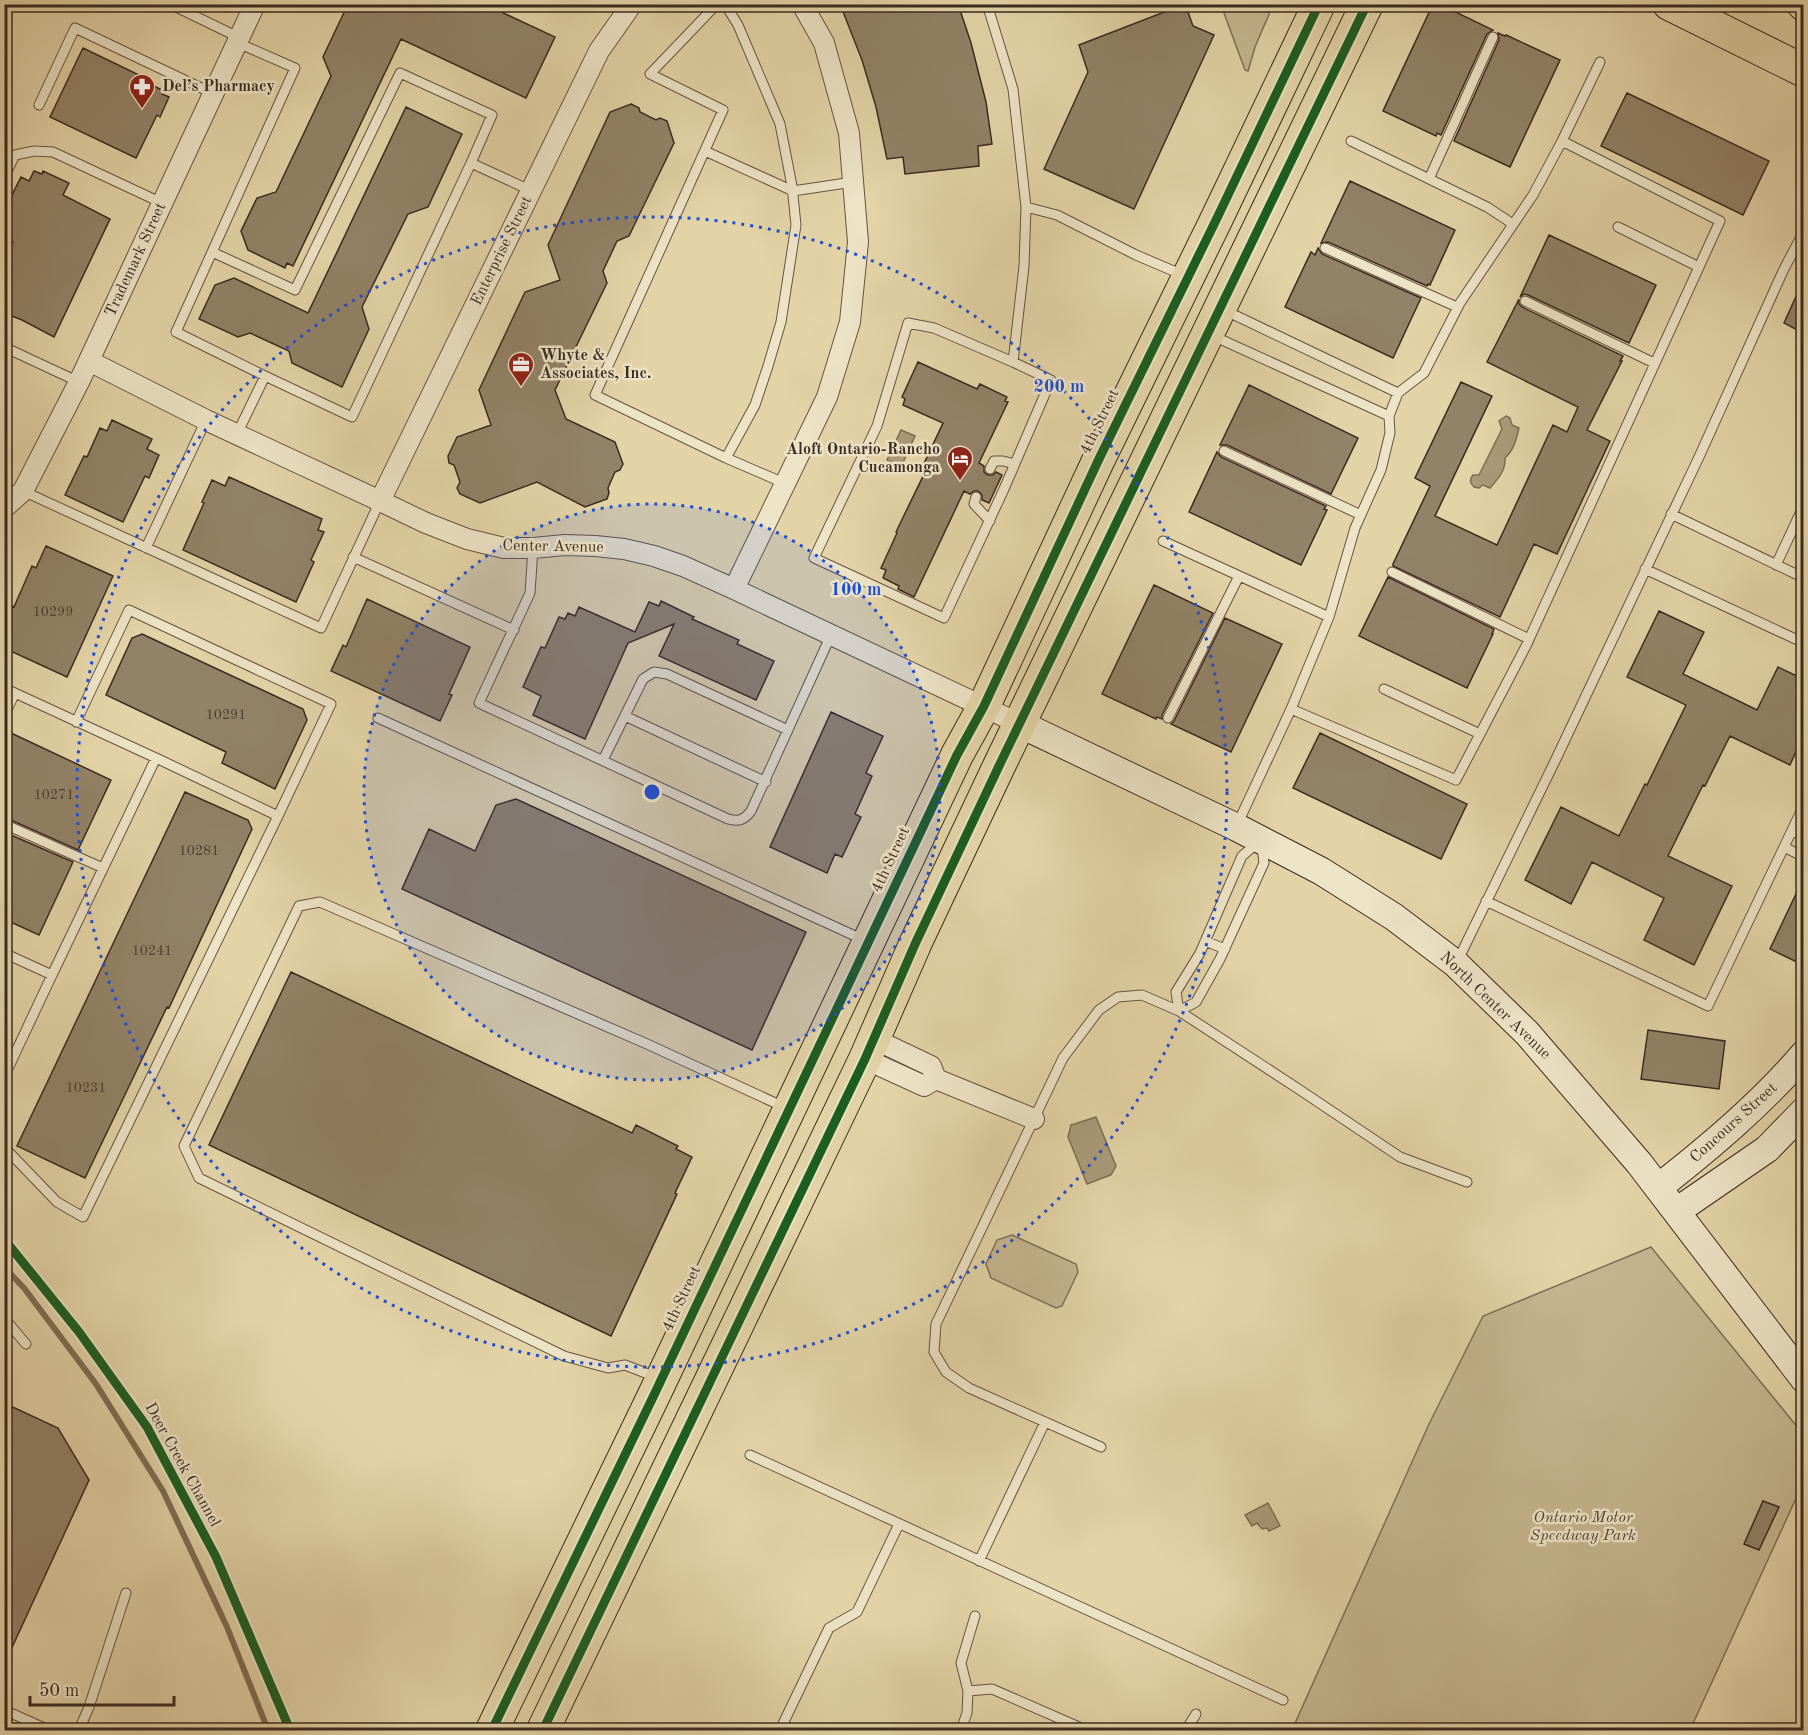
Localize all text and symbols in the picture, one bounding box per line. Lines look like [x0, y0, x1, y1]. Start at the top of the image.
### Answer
pharmacy icon: Del’s Pharmacy [127, 72, 157, 110]
place label: Del’s Pharmacy [162, 79, 275, 95]
street label: Enterprise Street [469, 193, 536, 308]
street label: Trademark Street [103, 200, 170, 320]
place label: Whyte & Associates, Inc. [540, 348, 651, 382]
office icon: Whyte & Associates, Inc. [506, 350, 536, 388]
text: 200 m [1034, 378, 1084, 396]
street label: 4th Street [1077, 386, 1123, 457]
place label: Aloft Ontario-Rancho Cucamonga [786, 442, 940, 476]
hotel icon: Aloft Ontario-Rancho Cucamonga [945, 444, 975, 482]
street label: Center Avenue [502, 538, 604, 556]
text: 100 m [831, 581, 881, 599]
house number: 10299 [33, 605, 73, 619]
house number: 10291 [206, 708, 246, 722]
centre of rings [642, 782, 662, 802]
house number: 10271 [34, 788, 74, 802]
street label: 4th Street [869, 824, 913, 895]
house number: 10281 [179, 844, 219, 858]
house number: 10241 [132, 944, 172, 958]
street label: North Center Avenue [1437, 949, 1553, 1063]
street label: Concours Street [1687, 1080, 1781, 1166]
house number: 10231 [66, 1081, 106, 1095]
street label: 4th Street [660, 1263, 704, 1334]
street label: Deer Creek Channel [141, 1400, 223, 1530]
park label: Ontario Motor Speedway Park [1530, 1510, 1636, 1544]
scale bar [30, 1669, 174, 1707]
text: 50 m [39, 1682, 79, 1700]

